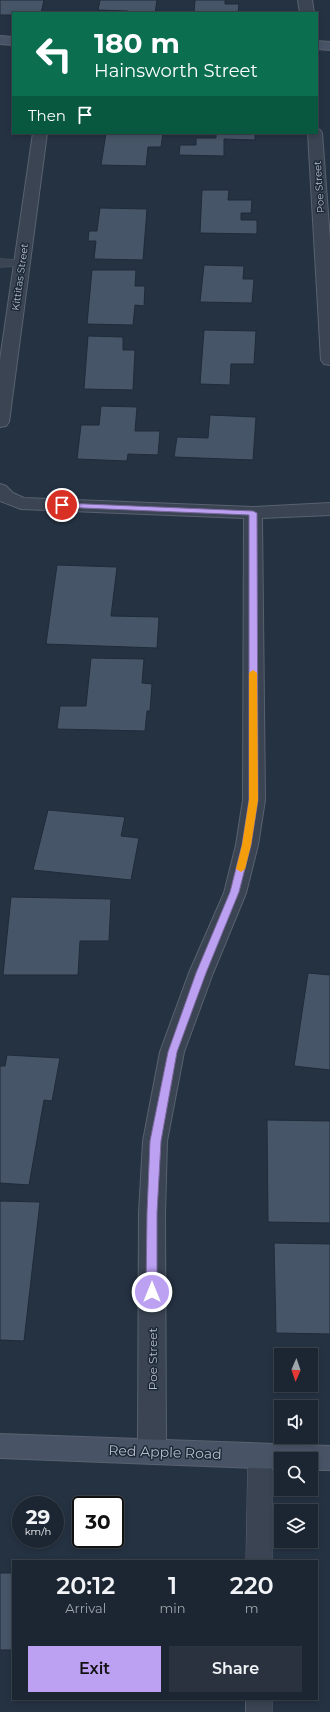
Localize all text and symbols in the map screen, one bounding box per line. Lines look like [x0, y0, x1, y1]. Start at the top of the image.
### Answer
text: 180 m [94, 26, 180, 60]
icon: left [28, 28, 80, 80]
text: Hainsworth Street [94, 60, 258, 82]
icon: arrive [74, 104, 96, 126]
text: Then [28, 106, 66, 125]
street label: Poe Street [311, 161, 327, 213]
street label: Kittitas Street [9, 243, 31, 311]
pin [45, 488, 79, 522]
icon: arrive [51, 494, 73, 516]
position arrow [131, 1271, 173, 1313]
street label: Poe Street [145, 1328, 160, 1390]
north arrow [274, 1348, 318, 1392]
map controls [274, 1348, 318, 1548]
button: sound [274, 1400, 318, 1444]
street label: Red Apple Road [108, 1441, 222, 1463]
button: search [274, 1452, 318, 1496]
speed limit sign: 30 [72, 1496, 124, 1548]
button: layers [274, 1504, 318, 1548]
text: 29 [26, 1505, 50, 1529]
text: km/h [25, 1525, 51, 1538]
text: 20:12 [56, 1571, 115, 1600]
text: 1 [168, 1571, 177, 1600]
text: 220 [230, 1571, 274, 1600]
text: Arrival [65, 1600, 106, 1616]
text: min [159, 1600, 186, 1616]
text: m [245, 1600, 259, 1616]
button: Exit [28, 1646, 161, 1692]
button: Share [169, 1646, 302, 1692]

